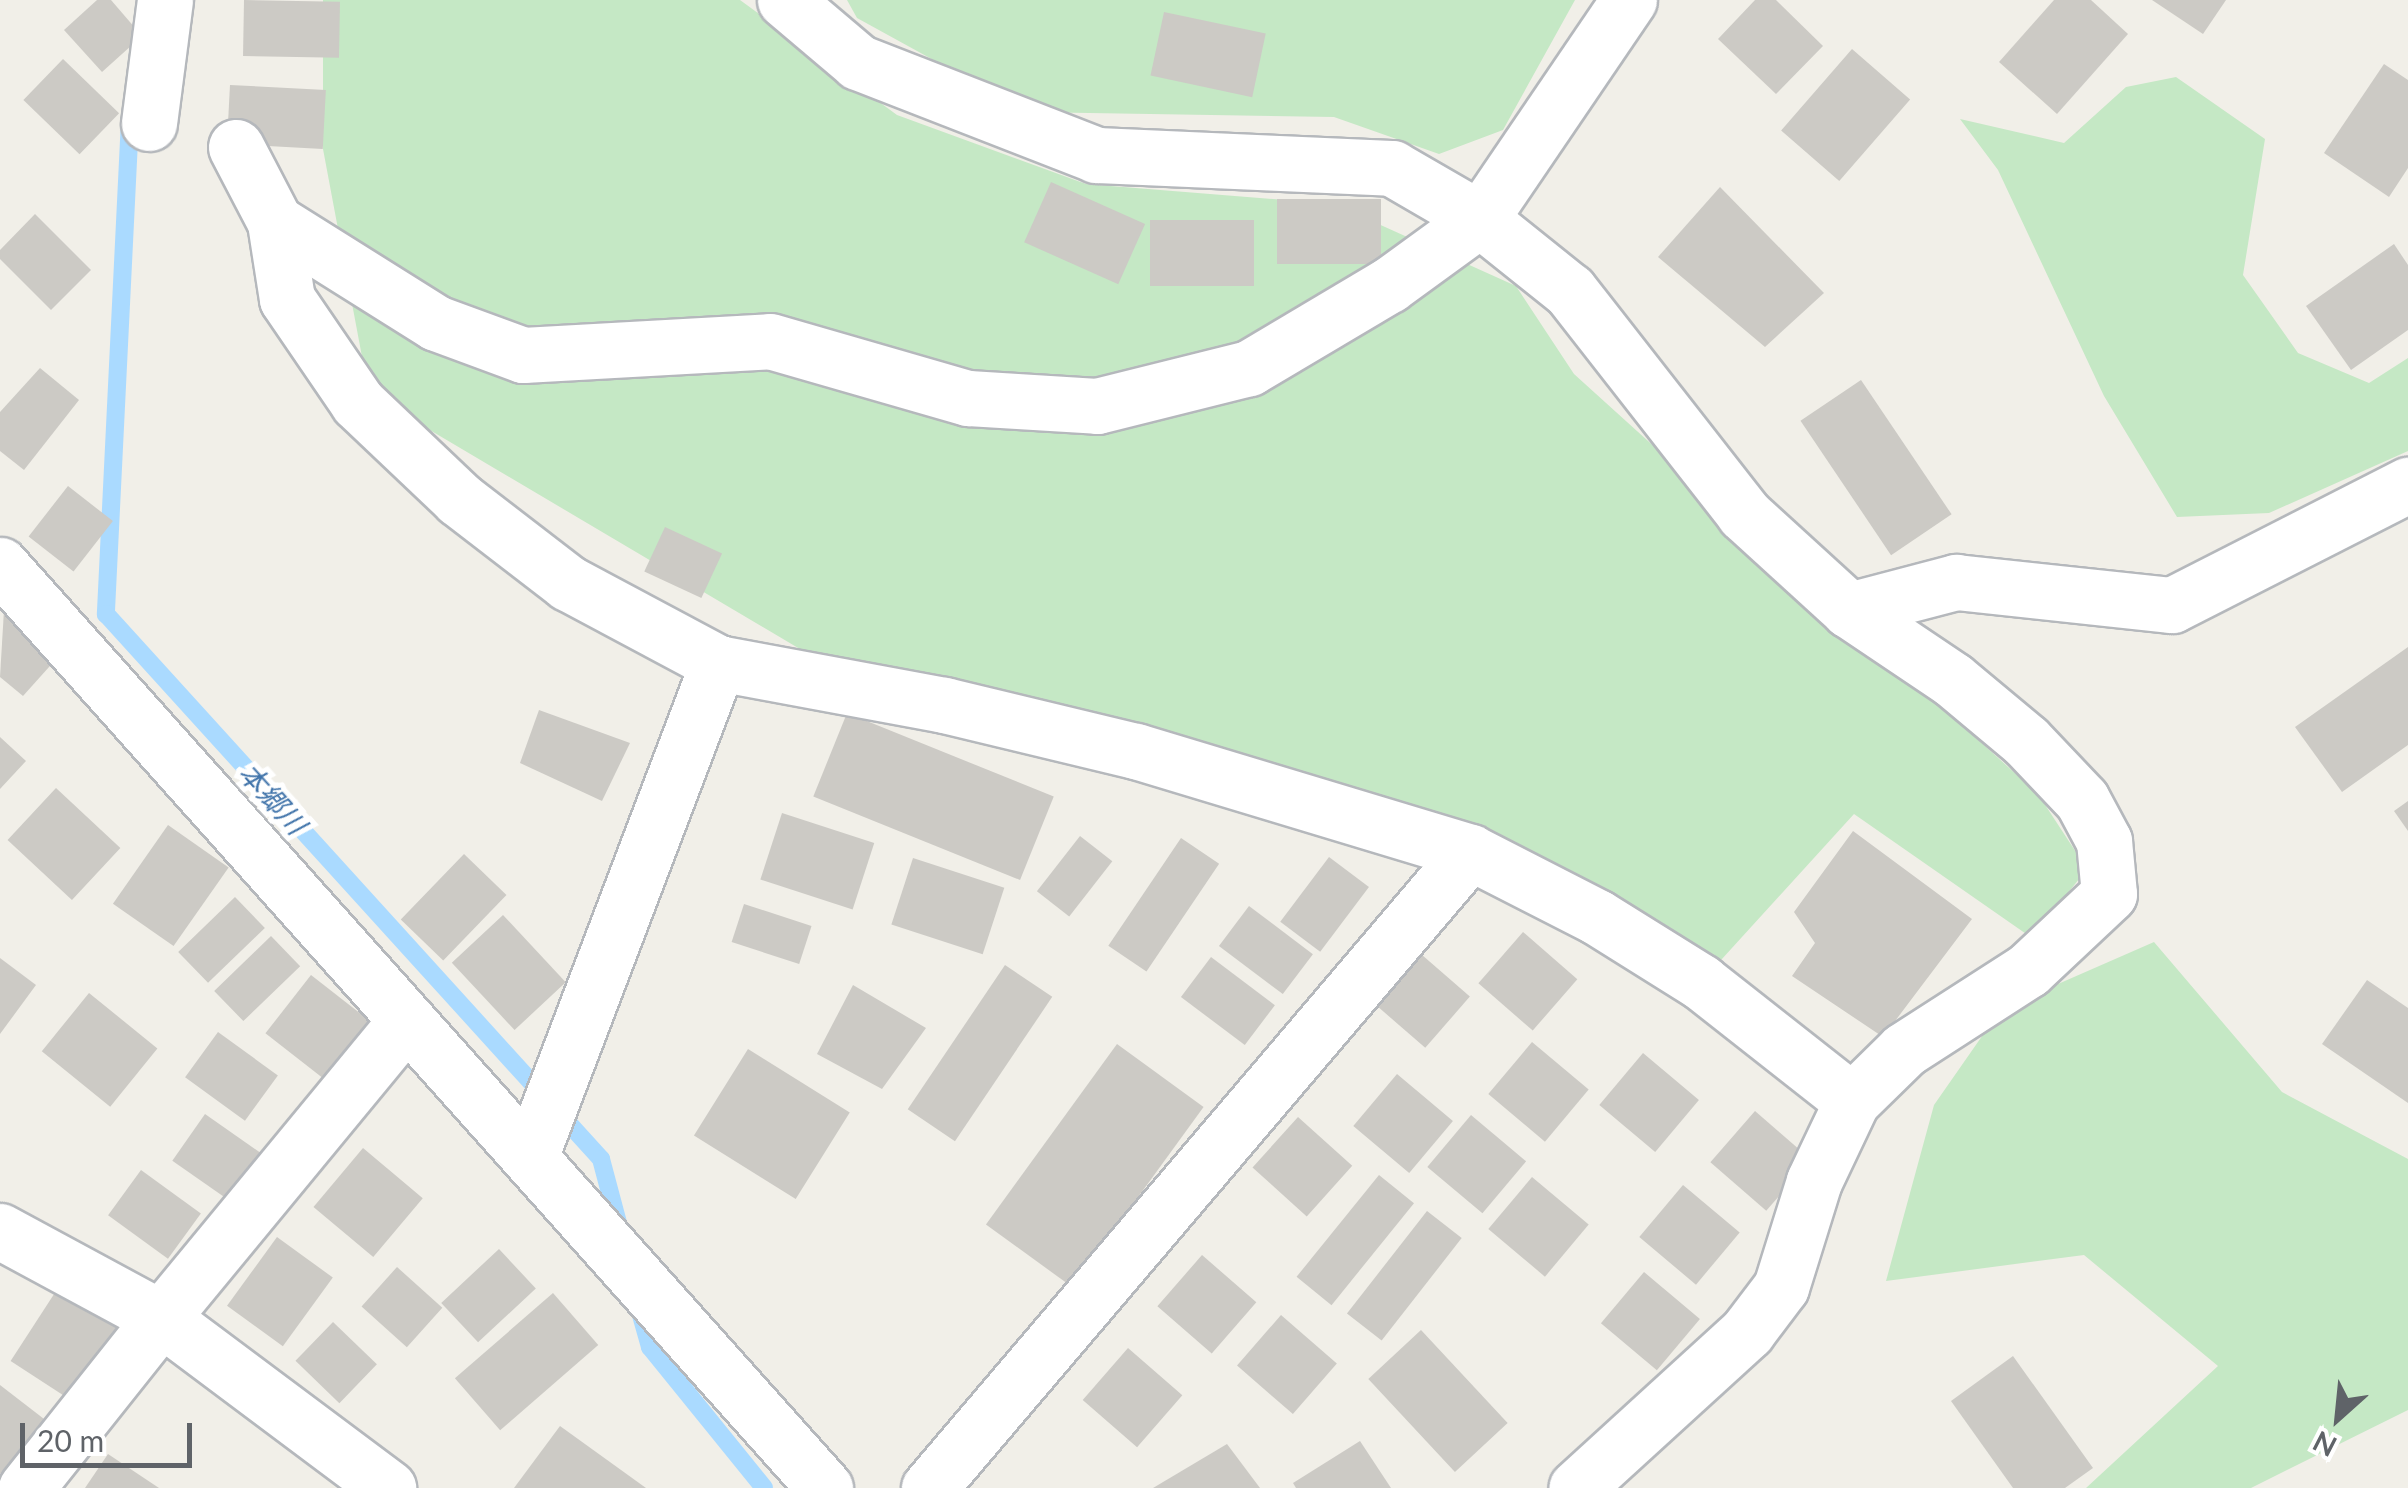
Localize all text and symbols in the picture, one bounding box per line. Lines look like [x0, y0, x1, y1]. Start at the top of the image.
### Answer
water label: 本郷川 [232, 756, 314, 840]
north arrow [2288, 1368, 2388, 1468]
scale bar [25, 1403, 198, 1465]
text: 20 m [37, 1422, 104, 1458]
text: N [2307, 1425, 2342, 1465]

